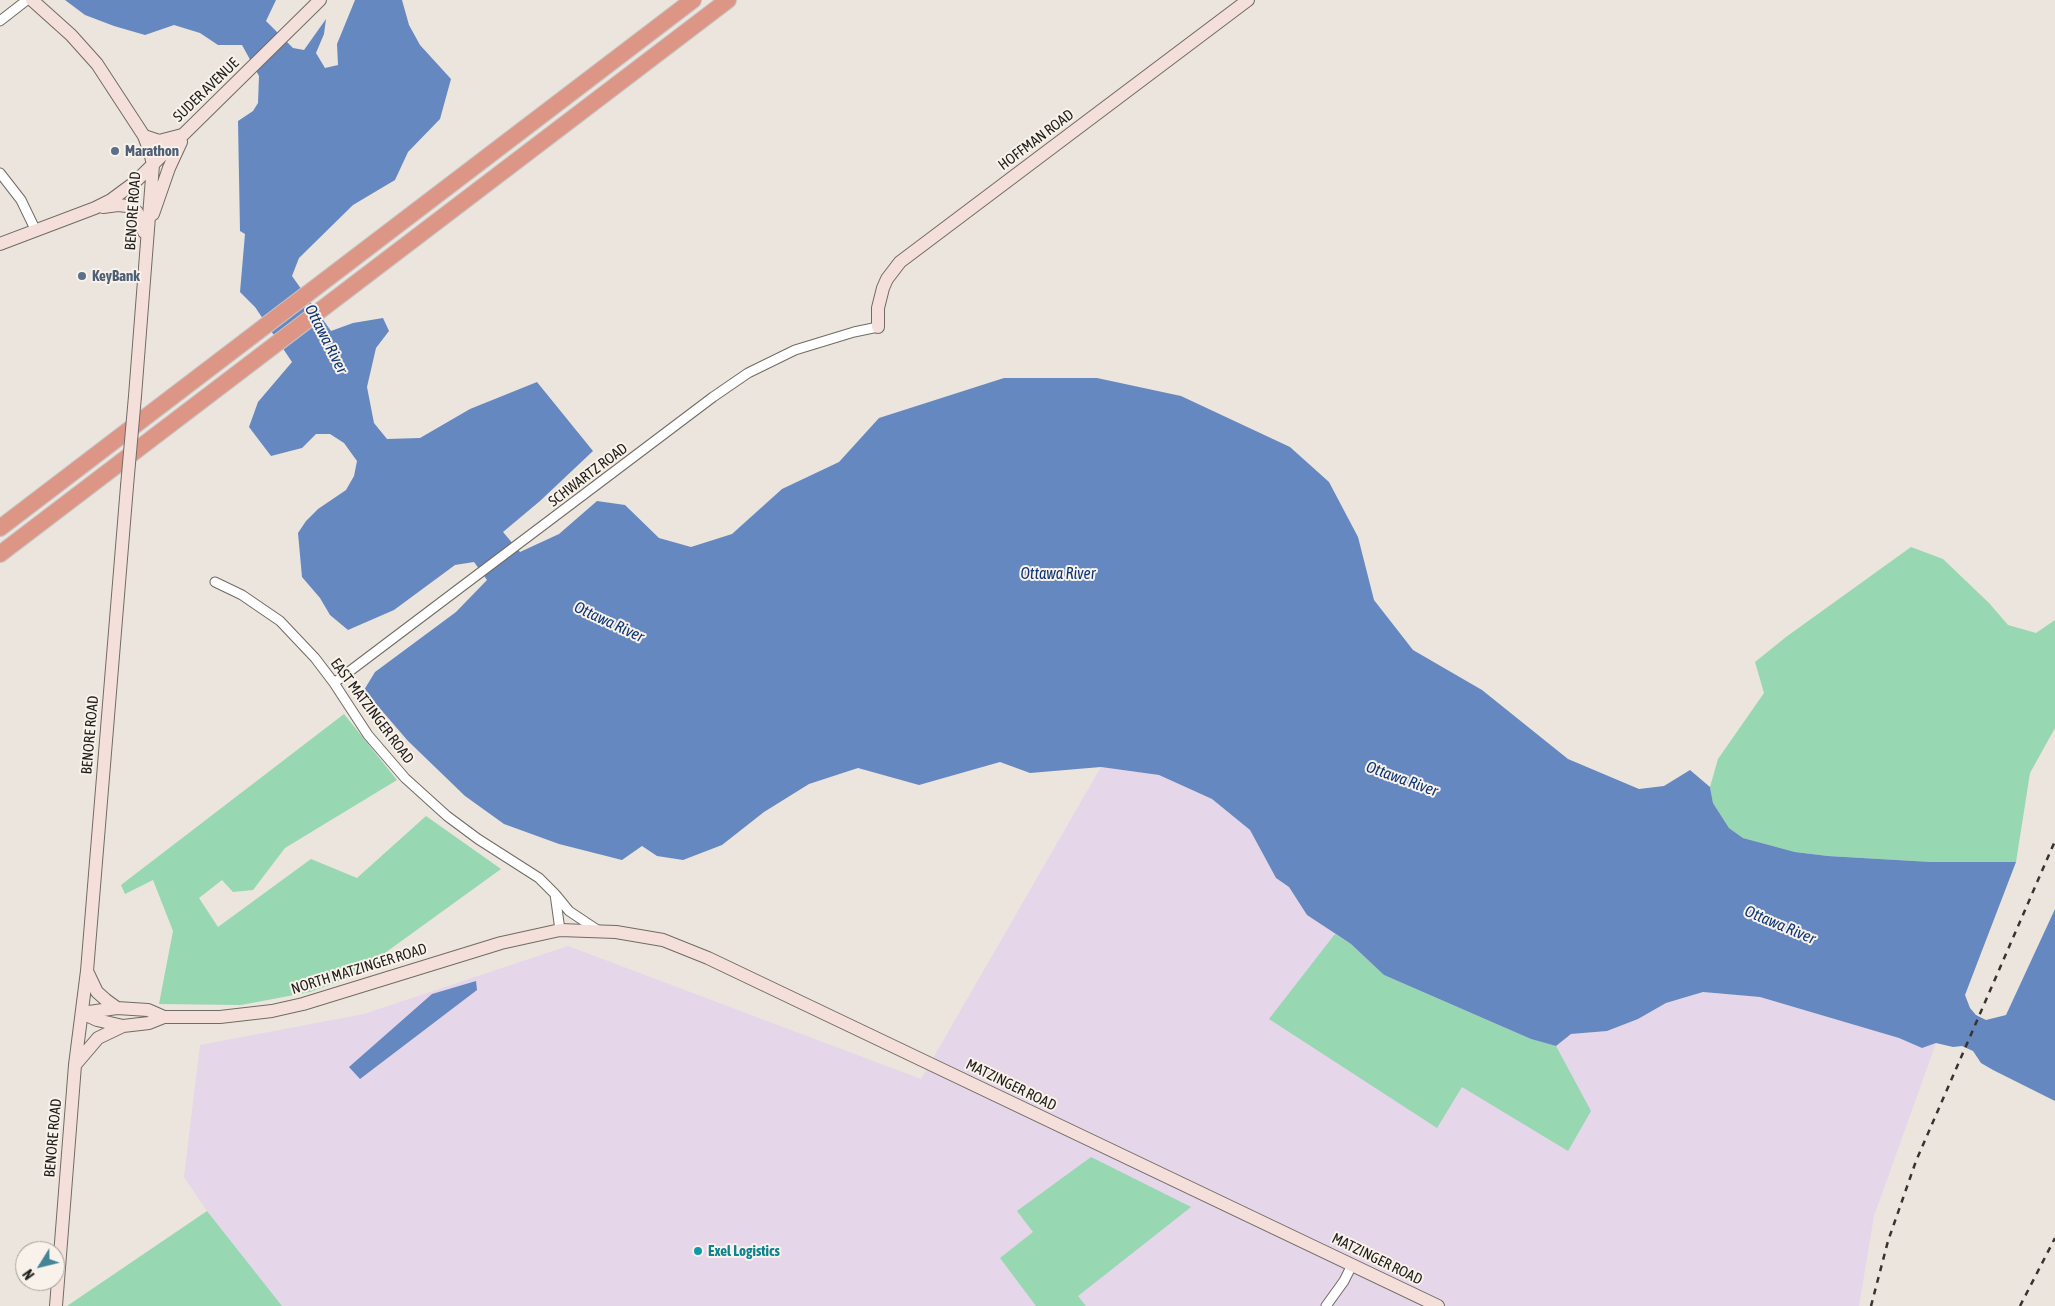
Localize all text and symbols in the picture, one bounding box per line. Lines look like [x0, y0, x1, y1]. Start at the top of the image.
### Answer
street label: SUDER AVENUE [169, 54, 243, 126]
street label: HOFFMAN ROAD [995, 106, 1077, 174]
place label: Marathon [125, 142, 179, 160]
marker: Marathon [109, 145, 121, 157]
street label: BENORE ROAD [121, 171, 145, 251]
place label: KeyBank [92, 267, 140, 285]
marker: KeyBank [76, 270, 88, 282]
water label: Ottawa River [300, 301, 352, 377]
street label: SCHWARTZ ROAD [545, 439, 631, 511]
water label: Ottawa River [1021, 564, 1095, 584]
water label: Ottawa River [571, 597, 647, 647]
street label: EAST MATZINGER ROAD [327, 655, 417, 767]
street label: BENORE ROAD [78, 695, 102, 775]
water label: Ottawa River [1363, 757, 1441, 801]
water label: Ottawa River [1742, 902, 1818, 948]
street label: NORTH MATZINGER ROAD [289, 940, 429, 998]
street label: MATZINGER ROAD [963, 1055, 1059, 1115]
street label: BENORE ROAD [41, 1098, 65, 1178]
street label: MATZINGER ROAD [1329, 1229, 1425, 1289]
north arrow [15, 1241, 65, 1291]
place label: Exel Logistics [708, 1242, 780, 1260]
marker: Exel Logistics [692, 1245, 704, 1257]
text: N [20, 1266, 38, 1282]

